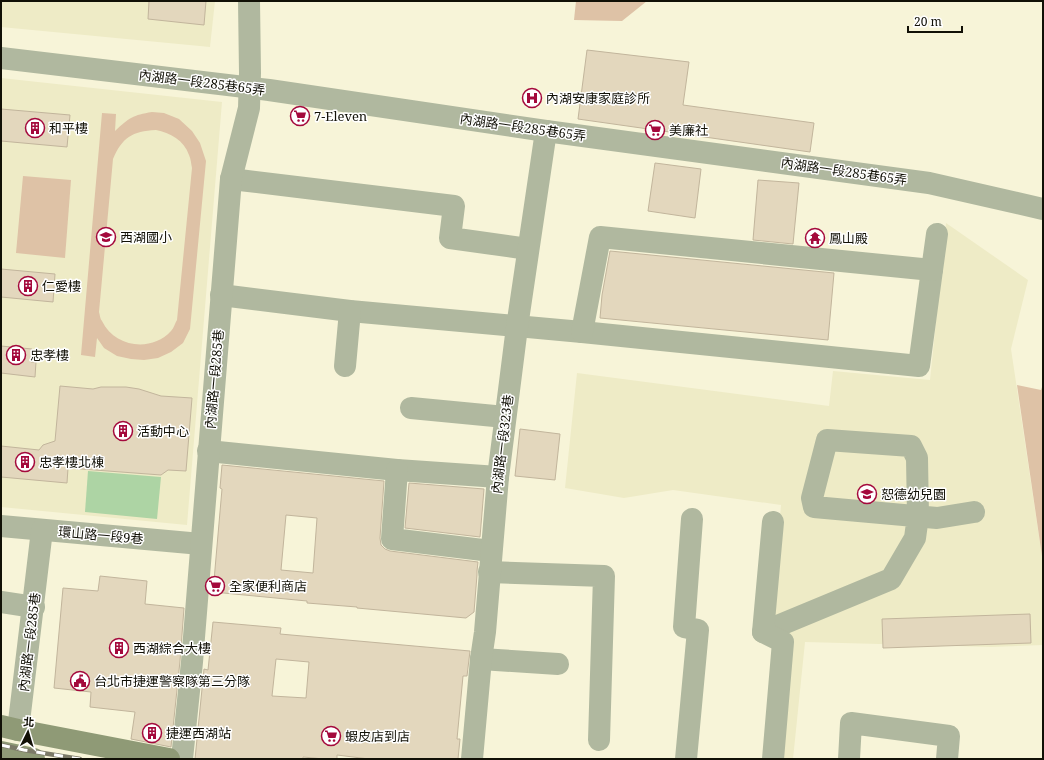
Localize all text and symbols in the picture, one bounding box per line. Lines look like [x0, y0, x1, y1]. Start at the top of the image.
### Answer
scale bar [908, 8, 962, 34]
text: 20 m [914, 13, 942, 30]
street label: 內湖路一段285巷65弄 [138, 65, 266, 99]
hospital icon: 內湖安康家庭診所 [521, 87, 543, 109]
place label: 內湖安康家庭診所 [546, 89, 650, 107]
supermarket icon: 7-Eleven [289, 105, 311, 127]
place label: 7-Eleven [314, 107, 368, 125]
street label: 內湖路一段285巷65弄 [459, 109, 587, 145]
building icon: 和平樓 [24, 117, 46, 139]
place label: 和平樓 [49, 119, 88, 137]
supermarket icon: 美廉社 [644, 119, 666, 141]
place label: 美廉社 [669, 121, 708, 139]
street label: 內湖路一段285巷65弄 [780, 153, 908, 189]
school or university icon: 西湖國小 [95, 226, 117, 248]
temple icon: 鳳山殿 [804, 227, 826, 249]
place label: 西湖國小 [120, 228, 172, 246]
place label: 鳳山殿 [829, 229, 868, 247]
building icon: 仁愛樓 [17, 275, 39, 297]
place label: 仁愛樓 [42, 277, 81, 295]
street label: 內湖路一段285巷 [201, 328, 227, 430]
building icon: 忠孝樓 [5, 344, 27, 366]
place label: 忠孝樓 [30, 346, 69, 364]
street label: 內湖路一段323巷 [487, 393, 517, 495]
building icon: 活動中心 [112, 420, 134, 442]
place label: 活動中心 [137, 422, 189, 440]
building icon: 忠孝樓北棟 [14, 451, 36, 473]
place label: 忠孝樓北棟 [39, 453, 104, 471]
school or university icon: 恕德幼兒園 [856, 483, 878, 505]
place label: 恕德幼兒園 [881, 485, 946, 503]
street label: 環山路一段9巷 [58, 522, 144, 548]
supermarket icon: 全家便利商店 [204, 575, 226, 597]
place label: 全家便利商店 [229, 577, 307, 595]
street label: 內湖路一段285巷 [14, 591, 44, 693]
building icon: 西湖綜合大樓 [108, 637, 130, 659]
place label: 西湖綜合大樓 [133, 639, 211, 657]
public building icon: 台北市捷運警察隊第三分隊 [69, 670, 91, 692]
place label: 台北市捷運警察隊第三分隊 [94, 672, 250, 690]
north arrow [8, 712, 48, 752]
text: 北 [23, 714, 35, 729]
building icon: 捷運西湖站 [141, 722, 163, 744]
place label: 捷運西湖站 [166, 724, 231, 742]
supermarket icon: 蝦皮店到店 [320, 725, 342, 747]
place label: 蝦皮店到店 [345, 727, 410, 745]

